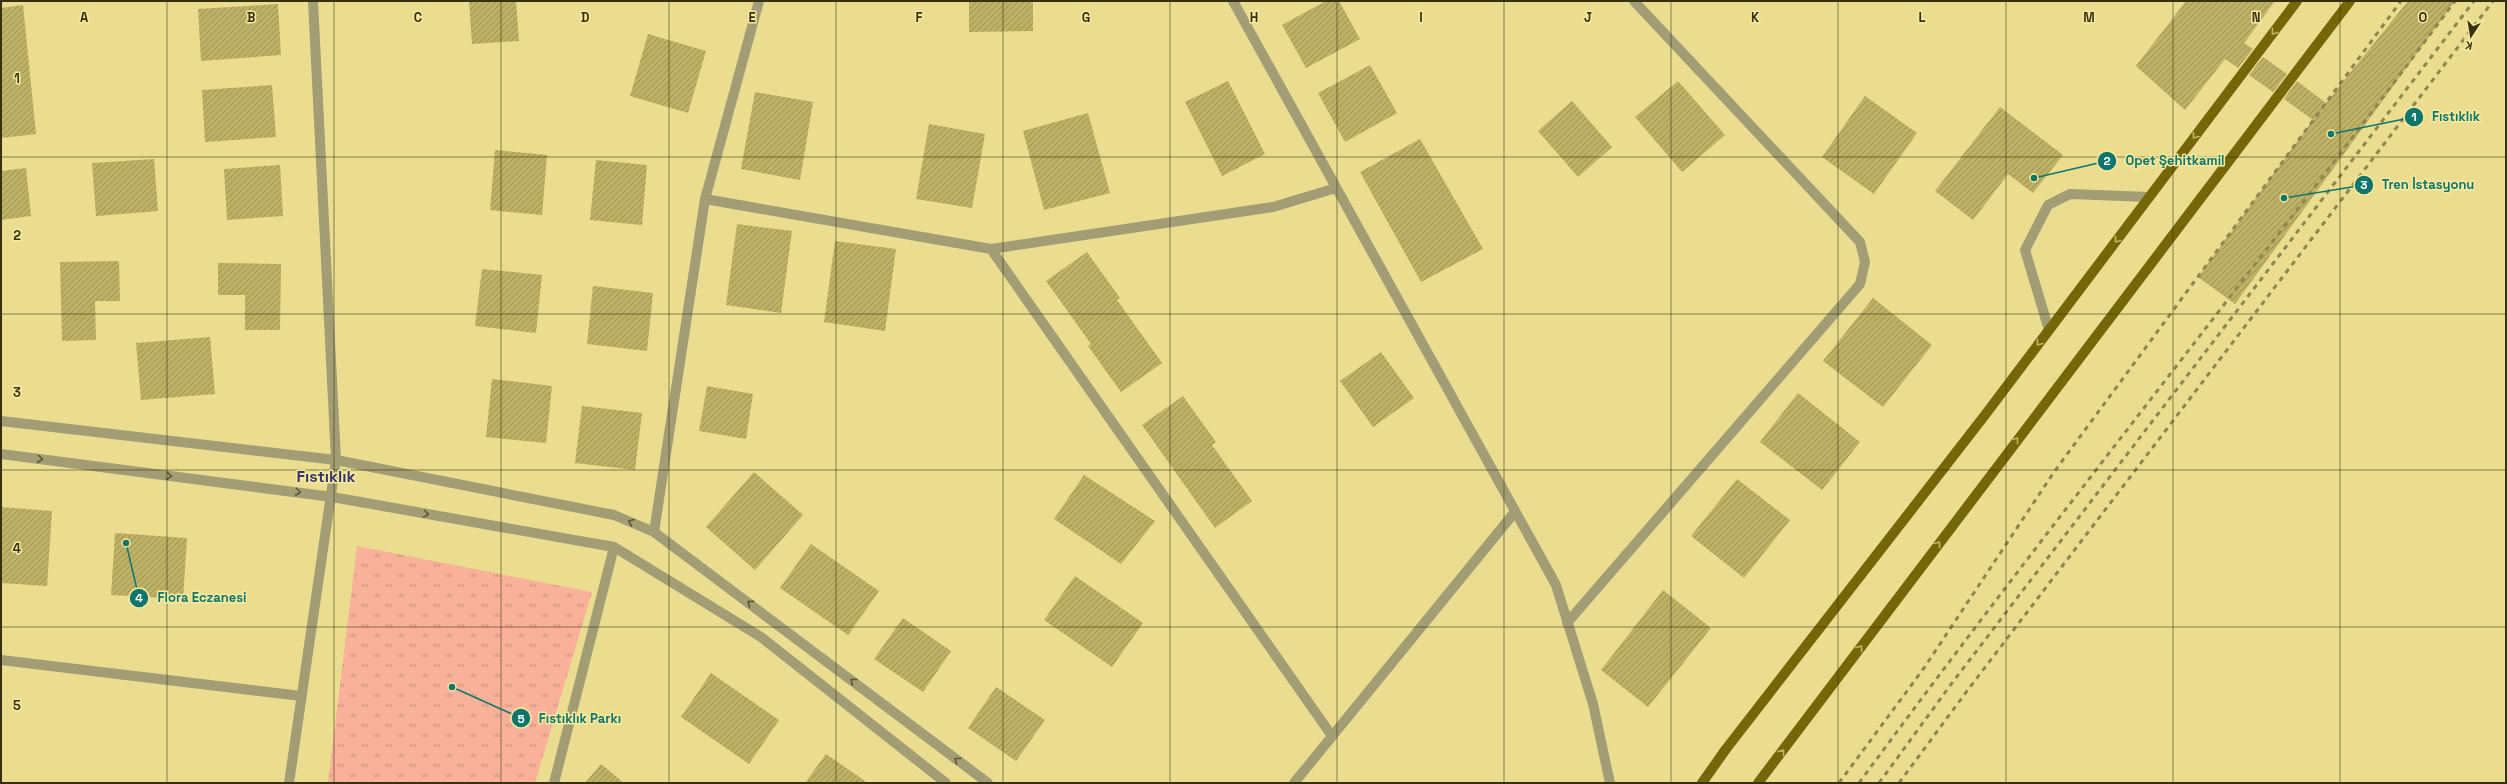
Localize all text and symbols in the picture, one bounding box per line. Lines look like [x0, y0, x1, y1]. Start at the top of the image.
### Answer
text: A [80, 9, 89, 26]
text: B [247, 9, 256, 26]
text: C [414, 9, 422, 26]
text: D [581, 9, 590, 26]
text: E [748, 9, 756, 26]
text: F [916, 9, 923, 26]
text: G [1082, 9, 1090, 26]
text: H [1250, 9, 1258, 26]
text: I [1419, 9, 1423, 26]
text: J [1584, 9, 1592, 26]
text: K [1751, 9, 1760, 26]
text: L [1918, 9, 1926, 26]
text: M [2083, 9, 2095, 26]
text: N [2252, 9, 2260, 26]
text: O [2419, 9, 2428, 26]
north arrow [2451, 16, 2491, 56]
one-way arrow [2271, 28, 2279, 35]
text: K [2464, 38, 2474, 53]
text: 1 [14, 70, 20, 87]
callout: Fıstıklık [2404, 104, 2488, 129]
text: Fıstıklık [2432, 108, 2481, 125]
text: 1 [2411, 109, 2417, 125]
one-way arrow [2193, 131, 2200, 138]
callout: Opet Şehitkamil [2097, 148, 2232, 173]
text: Opet Şehitkamil [2125, 152, 2225, 169]
text: 2 [2103, 153, 2111, 169]
callout: Tren İstasyonu [2354, 172, 2483, 197]
text: Tren İstasyonu [2382, 176, 2474, 193]
text: 3 [2360, 177, 2368, 193]
text: 2 [13, 227, 21, 244]
one-way arrow [2115, 235, 2122, 242]
one-way arrow [2037, 339, 2044, 346]
text: 3 [13, 384, 21, 401]
one-way arrow [2012, 438, 2019, 445]
one-way arrow [37, 454, 43, 463]
district label: Fıstıklık [296, 466, 356, 487]
one-way arrow [166, 471, 172, 480]
one-way arrow [294, 487, 301, 496]
one-way arrow [423, 509, 429, 517]
one-way arrow [628, 519, 636, 527]
text: 4 [13, 540, 21, 557]
one-way arrow [1933, 542, 1940, 549]
callout: Flora Eczanesi [129, 585, 254, 610]
text: Flora Eczanesi [158, 589, 246, 606]
text: 4 [135, 590, 143, 606]
one-way arrow [747, 601, 754, 608]
one-way arrow [1855, 645, 1863, 652]
one-way arrow [851, 679, 858, 686]
text: 5 [13, 697, 21, 714]
callout: Fıstıklık Parkı [511, 706, 629, 731]
text: Fıstıklık Parkı [539, 710, 621, 727]
text: 5 [517, 711, 525, 727]
one-way arrow [1777, 749, 1784, 756]
one-way arrow [955, 757, 962, 764]

